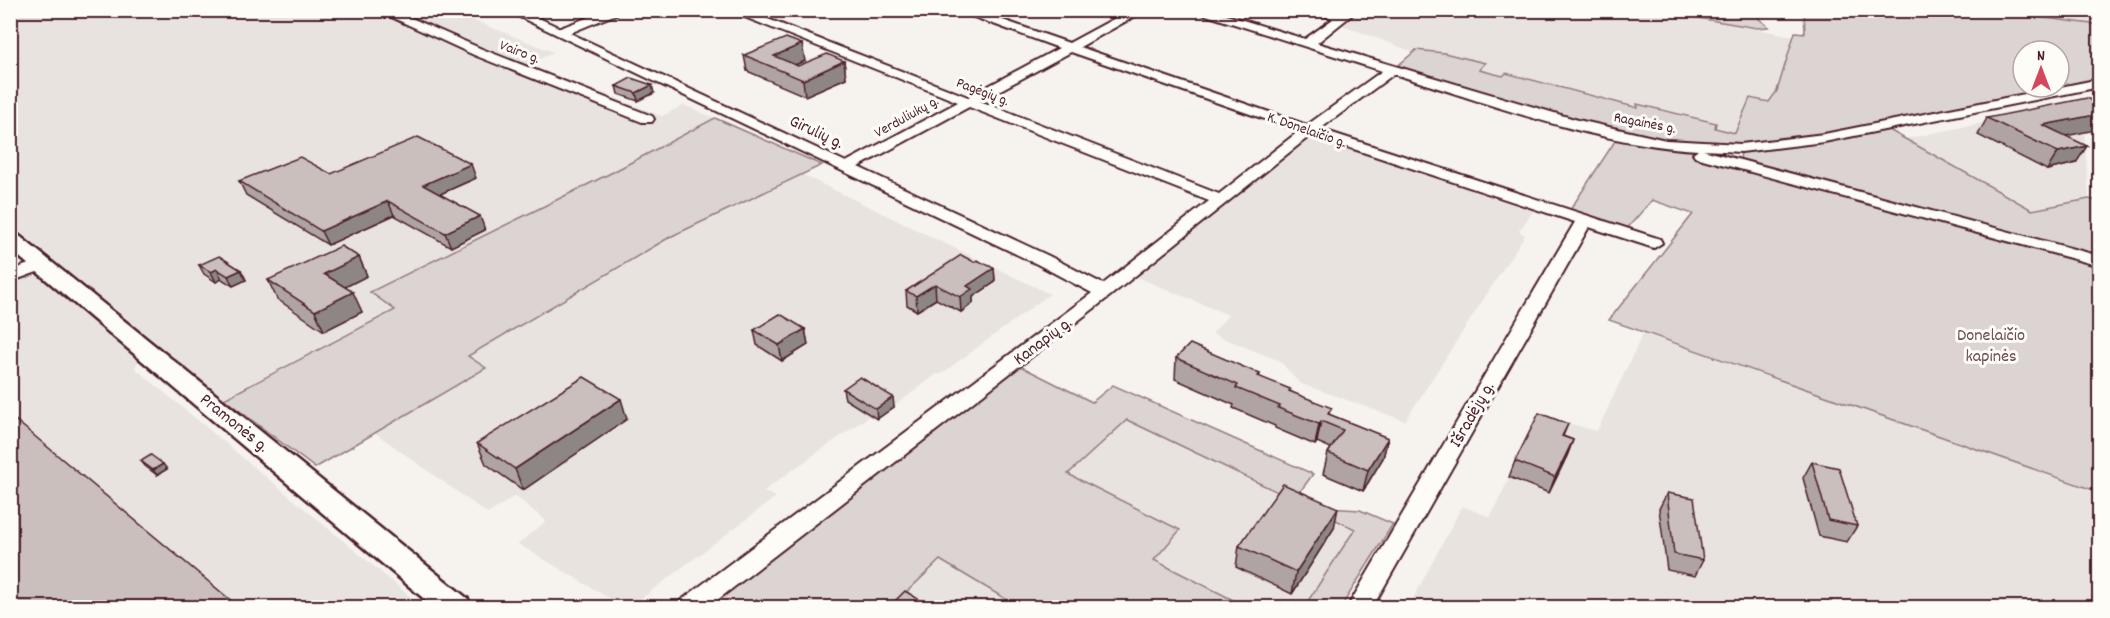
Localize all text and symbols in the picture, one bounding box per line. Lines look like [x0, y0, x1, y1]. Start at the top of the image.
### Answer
street label: Vairo g. [496, 35, 543, 71]
north arrow [2011, 39, 2071, 99]
text: N [2037, 45, 2045, 68]
street label: Pagėgių g. [953, 73, 1012, 113]
street label: Verduliukų g. [871, 91, 943, 145]
street label: K. Donelaičio g. [1264, 107, 1349, 155]
street label: Ragainės g. [1612, 107, 1678, 141]
street label: Girulių g. [785, 110, 847, 157]
street label: Kanapių g. [1009, 312, 1078, 372]
park label: Donelaičio kapinės [1957, 324, 2025, 370]
street label: Išradėjų g. [1444, 378, 1502, 453]
street label: Pramonės g. [194, 388, 273, 460]

